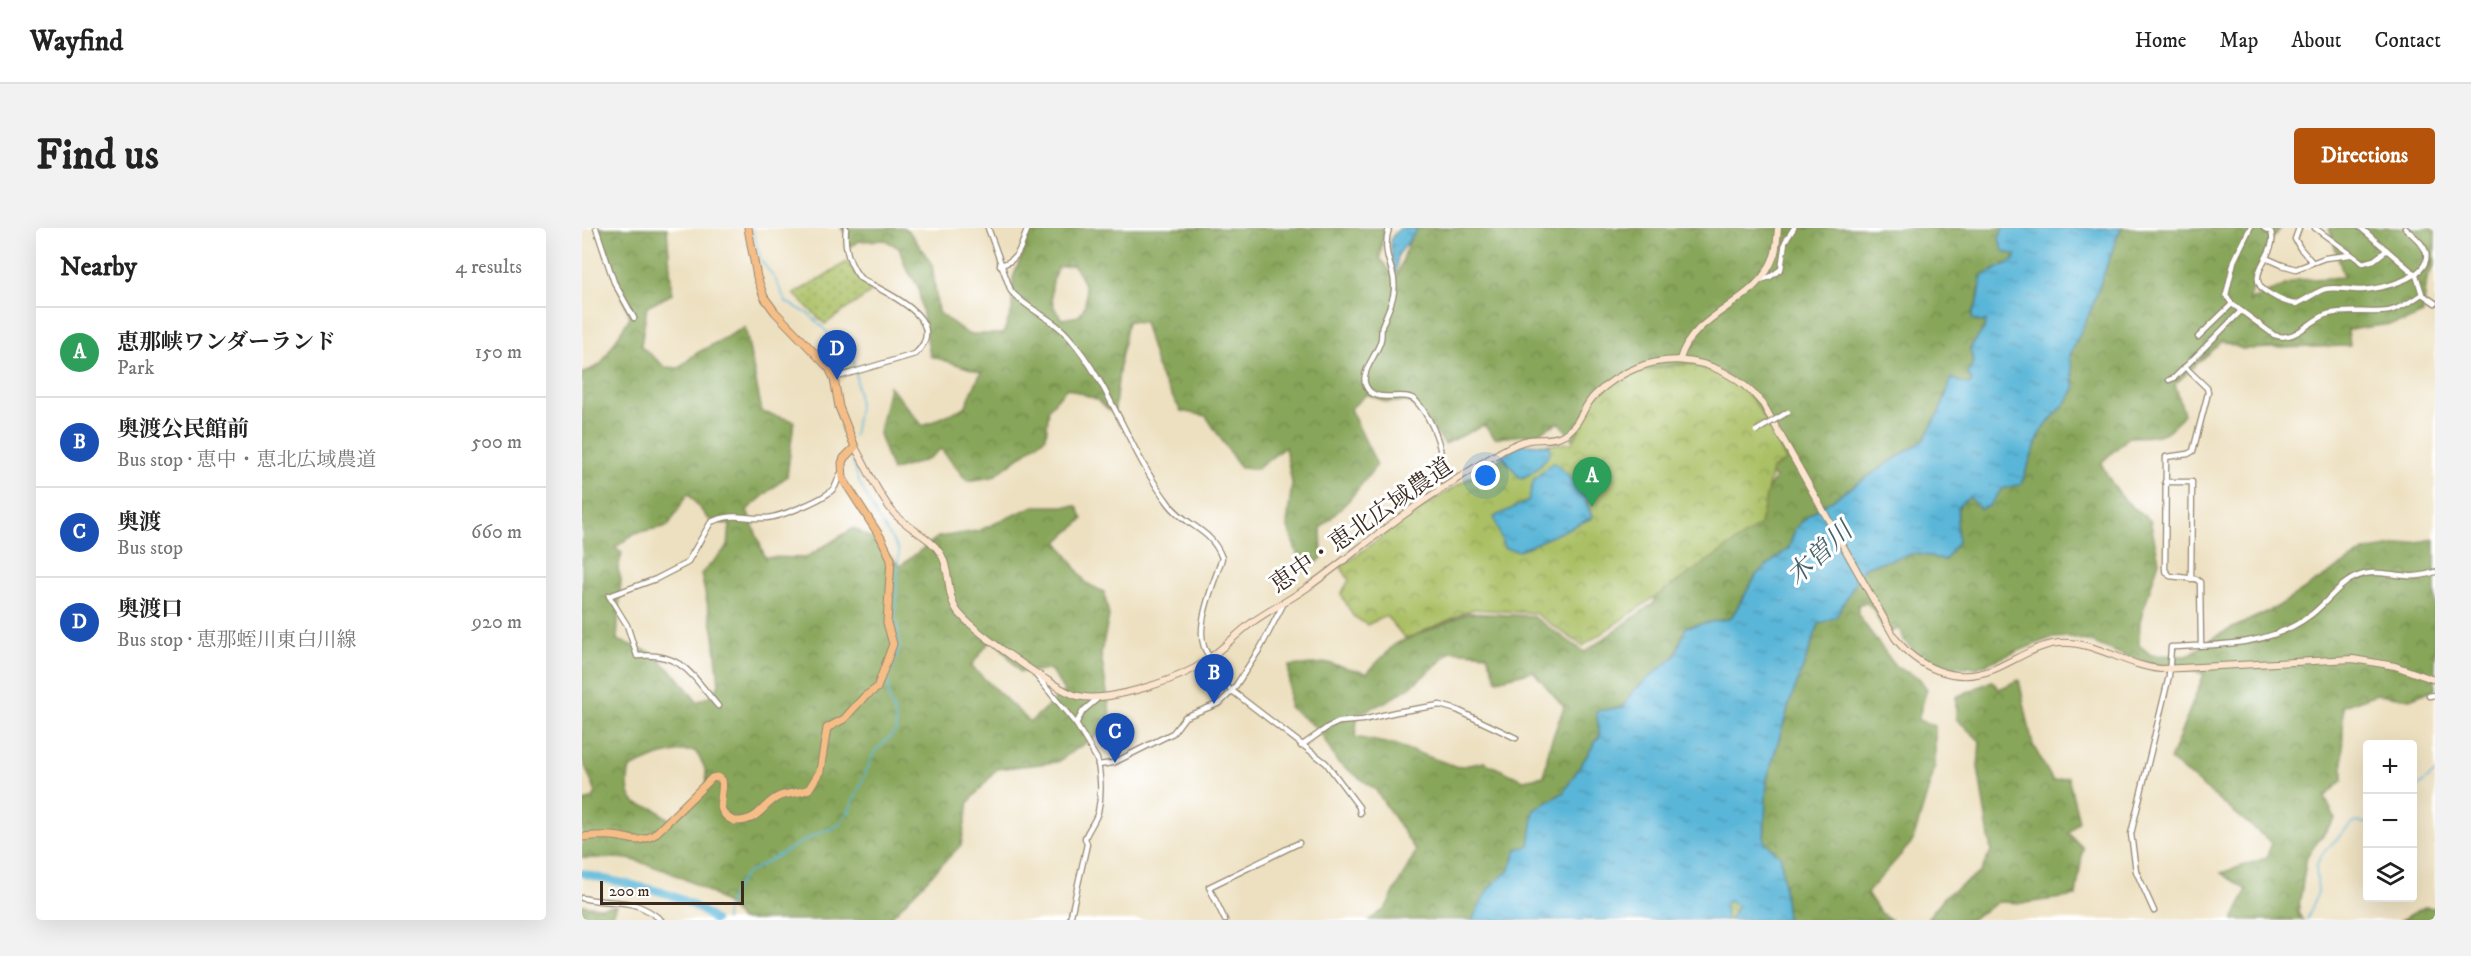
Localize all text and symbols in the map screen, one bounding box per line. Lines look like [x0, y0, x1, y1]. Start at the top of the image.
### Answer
text: Wayfind [30, 24, 123, 59]
text: Home [2135, 28, 2187, 54]
text: Map [2220, 28, 2258, 54]
text: About [2291, 28, 2342, 54]
text: Contact [2375, 28, 2441, 54]
button: Directions [2294, 128, 2435, 184]
text: Find us [36, 130, 159, 182]
text: Nearby [60, 251, 137, 284]
text: 4 results [455, 255, 522, 280]
text: 恵那峡ワンダーランド [117, 329, 336, 356]
pin: D [818, 330, 856, 380]
text: A [73, 340, 86, 365]
text: 150 m [475, 340, 522, 365]
text: Park [117, 356, 154, 381]
text: 奥渡公民館前 [117, 416, 249, 443]
text: B [73, 430, 86, 455]
text: 500 m [471, 430, 522, 455]
text: Bus stop · 恵中・恵北広域農道 [117, 448, 377, 473]
street label: 恵中・恵北広域農道 [1265, 452, 1459, 600]
pin: A [1572, 458, 1612, 507]
your location [1471, 461, 1500, 490]
text: 奥渡 [117, 509, 161, 536]
water label: 木曽川 [1780, 513, 1862, 593]
text: C [73, 520, 86, 545]
text: 660 m [471, 520, 522, 545]
text: Bus stop [117, 536, 183, 561]
text: 奥渡口 [117, 596, 183, 623]
text: D [72, 610, 87, 635]
text: 920 m [472, 610, 522, 635]
text: Bus stop · 恵那蛭川東白川線 [117, 628, 357, 653]
pin: B [1194, 654, 1234, 704]
pin: C [1096, 714, 1134, 763]
map controls [2363, 740, 2417, 902]
button: + [2363, 740, 2417, 794]
button: − [2363, 794, 2417, 848]
button: layers [2363, 848, 2417, 902]
scale bar [600, 878, 744, 906]
text: 200 m [609, 881, 650, 901]

